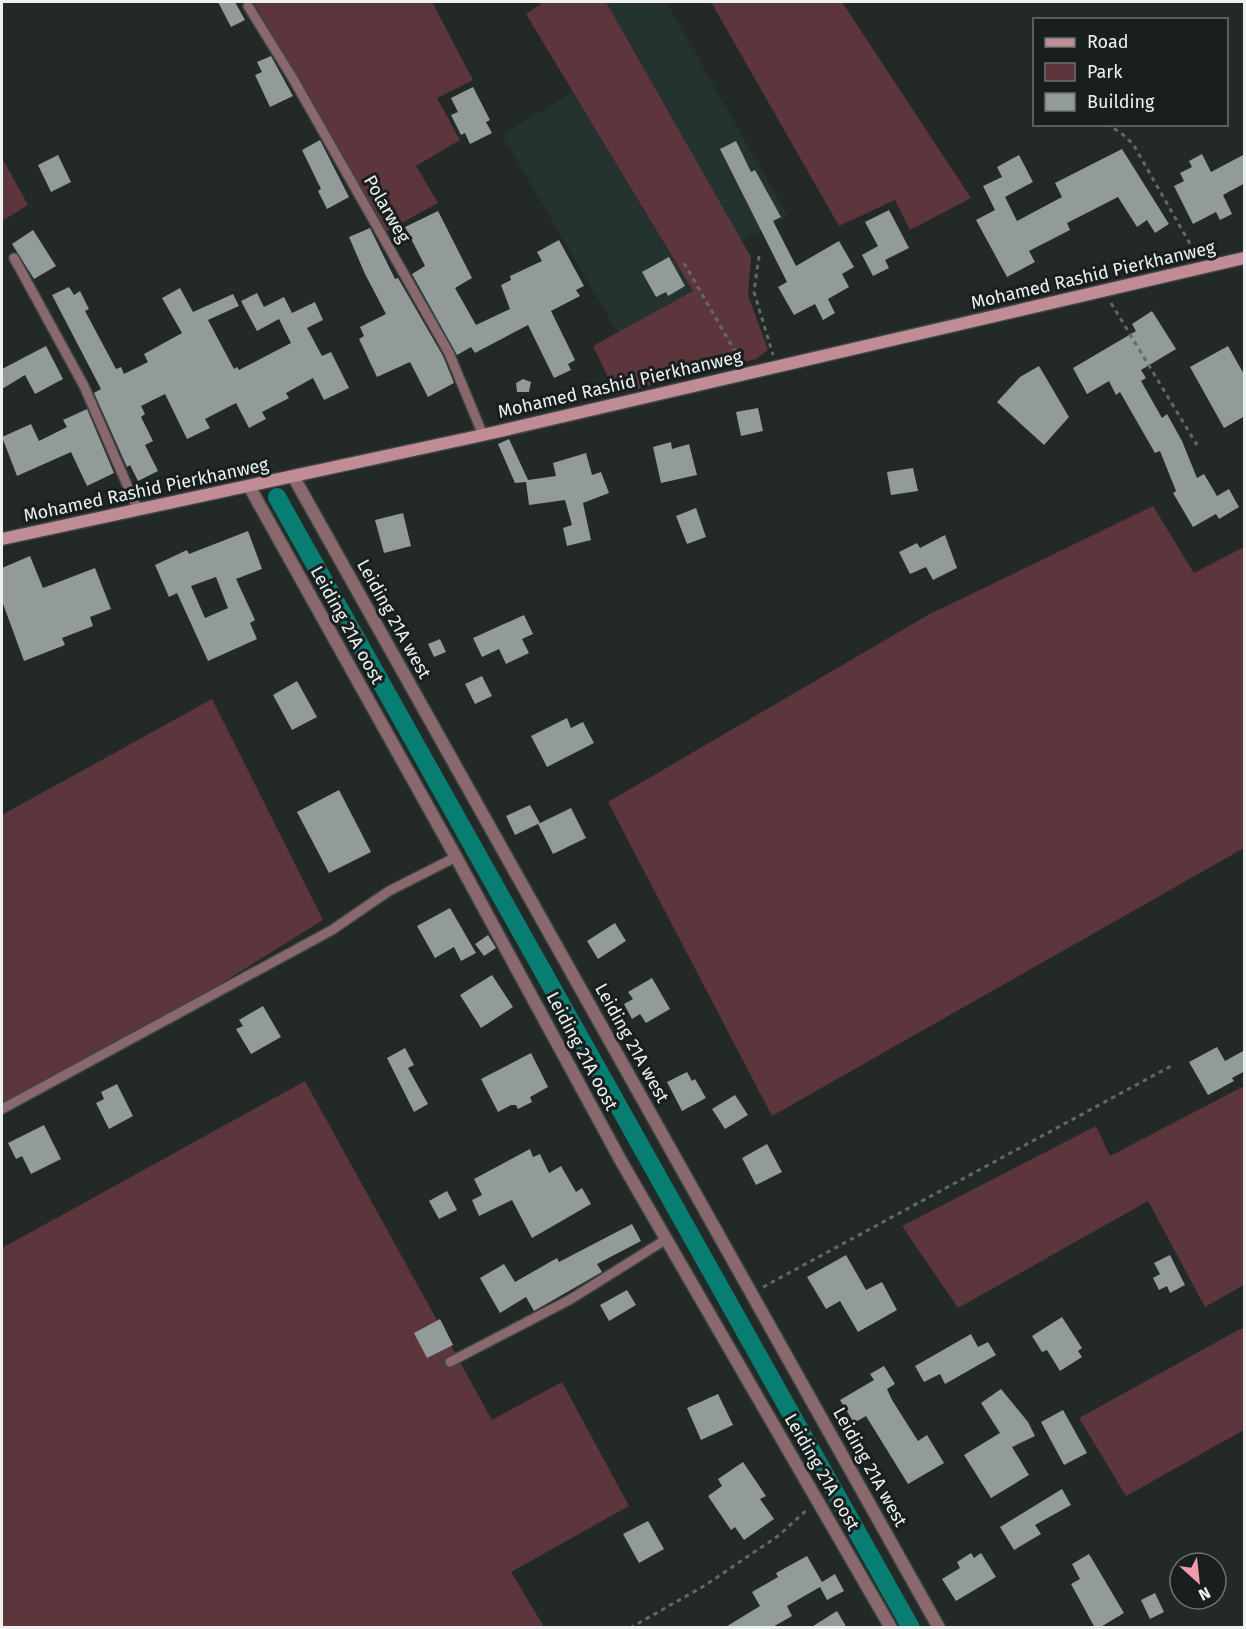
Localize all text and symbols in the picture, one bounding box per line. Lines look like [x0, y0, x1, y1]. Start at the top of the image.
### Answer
legend [1033, 18, 1228, 126]
text: Road [1087, 31, 1129, 53]
text: Park [1087, 61, 1123, 83]
text: Building [1087, 91, 1155, 113]
street label: Polarweg [359, 171, 415, 247]
street label: Mohamed Rashid Pierkhanweg [969, 236, 1218, 314]
street label: Mohamed Rashid Pierkhanweg [496, 345, 745, 423]
street label: Mohamed Rashid Pierkhanweg [21, 453, 271, 527]
street label: Leiding 21A west [352, 556, 436, 683]
street label: Leiding 21A oost [306, 562, 389, 688]
street label: Leiding 21A west [590, 980, 674, 1107]
street label: Leiding 21A oost [541, 988, 623, 1115]
street label: Leiding 21A west [828, 1404, 912, 1531]
street label: Leiding 21A oost [780, 1410, 865, 1535]
north arrow [1168, 1551, 1228, 1611]
text: N [1196, 1583, 1214, 1605]

